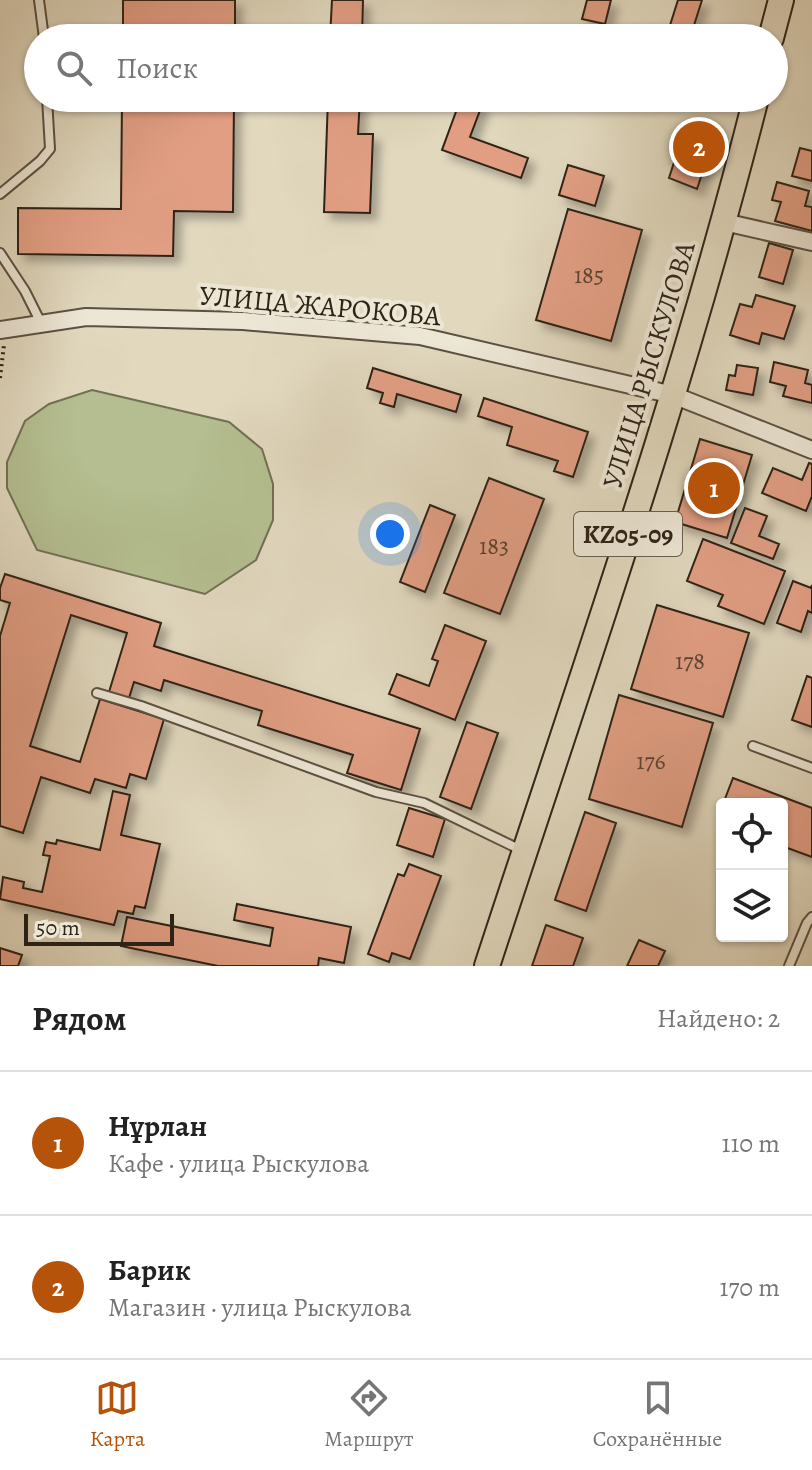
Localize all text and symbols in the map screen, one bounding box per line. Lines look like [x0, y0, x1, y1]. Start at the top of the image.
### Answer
search box [24, 24, 788, 112]
icon: search [52, 46, 96, 90]
text: Поиск [116, 48, 198, 88]
pin: 2 [673, 117, 725, 177]
street label: УЛИЦА РЫСКУЛОВА [593, 236, 705, 493]
house number: 185 [574, 259, 604, 291]
street label: УЛИЦА ЖАРОКОВА [198, 277, 443, 336]
pin: 1 [688, 458, 740, 518]
road number: KZ05-09 [574, 512, 682, 556]
your location [370, 514, 410, 554]
house number: 183 [479, 530, 509, 562]
house number: 178 [675, 645, 705, 677]
house number: 176 [636, 745, 666, 777]
map controls [716, 798, 788, 942]
button: locate [716, 798, 788, 870]
button: layers [716, 870, 788, 942]
scale bar [24, 910, 174, 946]
text: 50 m [36, 913, 80, 943]
text: Рядом [32, 995, 126, 1042]
text: Найдено: 2 [657, 1001, 780, 1036]
text: Нұрлан [108, 1106, 207, 1146]
text: 1 [53, 1126, 63, 1161]
text: 110 m [722, 1126, 780, 1161]
text: Кафе · улица Рыскулова [108, 1146, 369, 1181]
text: Барик [108, 1250, 191, 1290]
text: 2 [52, 1270, 64, 1305]
text: 170 m [720, 1270, 780, 1305]
text: Магазин · улица Рыскулова [108, 1290, 411, 1325]
tab: Карта [90, 1376, 145, 1454]
tab: Маршрут [324, 1376, 413, 1454]
tab: Сохранённые [593, 1376, 722, 1454]

